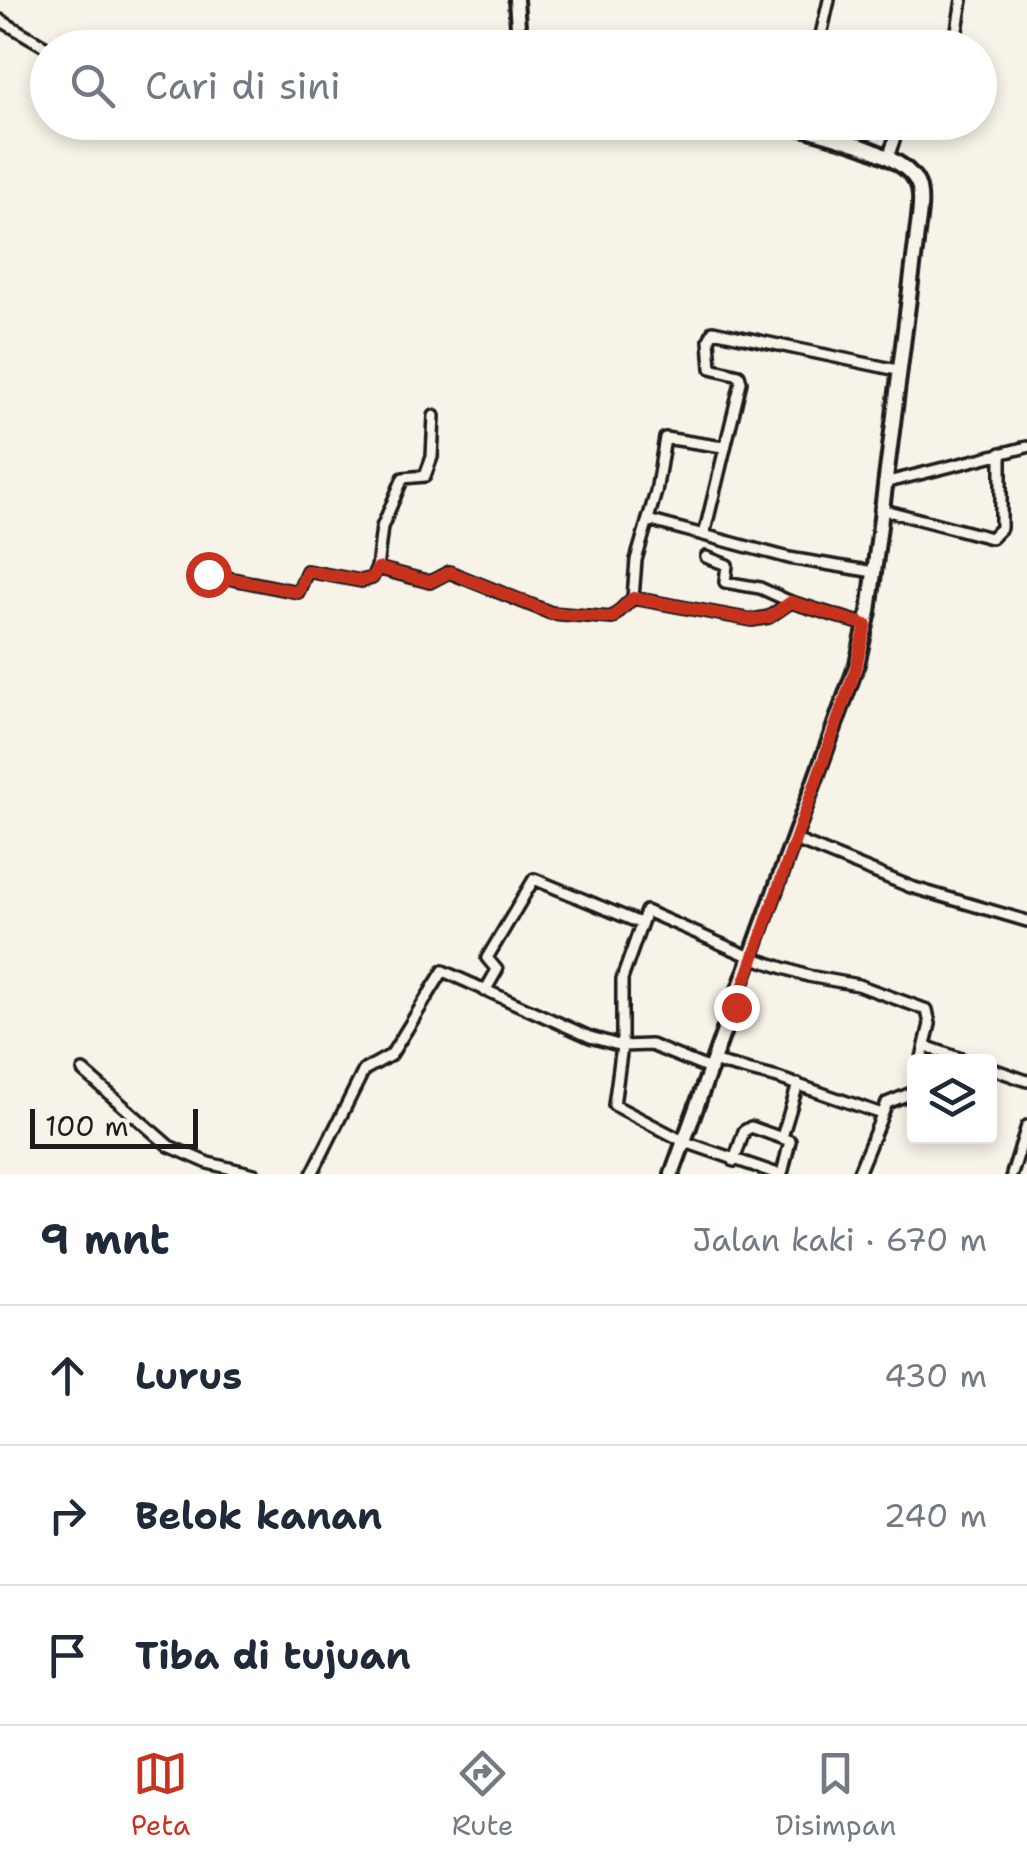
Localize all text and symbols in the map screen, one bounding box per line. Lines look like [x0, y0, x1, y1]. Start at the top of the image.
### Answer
search box [30, 30, 997, 140]
icon: search [65, 58, 120, 113]
text: Cari di sini [145, 60, 341, 111]
route start [186, 552, 232, 598]
route end [714, 985, 760, 1031]
map controls [907, 1054, 997, 1144]
button: layers [907, 1054, 997, 1144]
scale bar [30, 1104, 198, 1148]
text: 100 m [45, 1107, 129, 1145]
text: 9 mnt [40, 1211, 170, 1267]
text: Jalan kaki · 670 m [692, 1218, 987, 1261]
icon: ahead [40, 1348, 95, 1403]
text: Lurus [135, 1350, 242, 1401]
text: 430 m [884, 1354, 987, 1397]
icon: right [40, 1488, 95, 1543]
text: Belok kanan [135, 1490, 382, 1541]
text: 240 m [884, 1494, 987, 1537]
icon: arrive [40, 1628, 95, 1683]
text: Tiba di tujuan [135, 1630, 411, 1681]
tab: Peta [131, 1746, 190, 1844]
tab: Rute [452, 1746, 514, 1844]
tab: Disimpan [775, 1746, 896, 1844]

